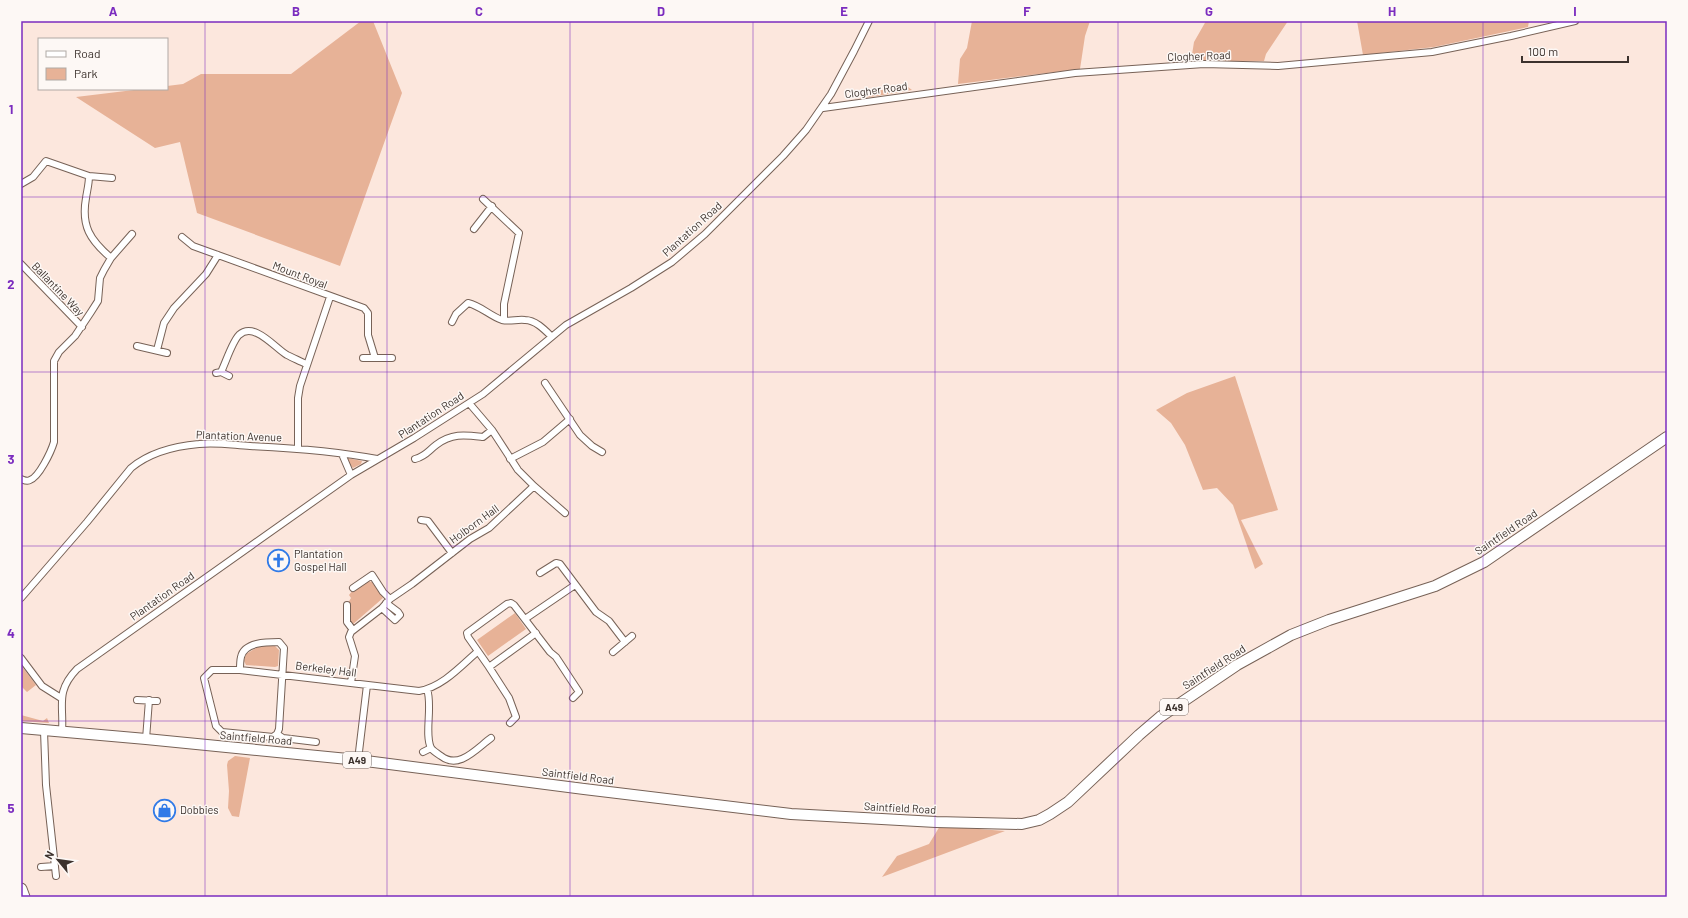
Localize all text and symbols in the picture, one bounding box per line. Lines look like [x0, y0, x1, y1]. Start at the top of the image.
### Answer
text: A [109, 3, 118, 19]
text: B [292, 3, 300, 19]
text: C [475, 3, 483, 19]
text: D [657, 3, 665, 19]
text: E [840, 3, 848, 19]
text: F [1023, 3, 1031, 19]
text: G [1205, 3, 1213, 19]
text: H [1388, 3, 1396, 19]
text: I [1573, 3, 1577, 19]
legend [38, 38, 168, 90]
scale bar [1522, 38, 1628, 64]
text: 100 m [1528, 44, 1558, 58]
text: Road [74, 46, 101, 60]
street label: Clogher Road [1167, 48, 1231, 63]
text: Park [74, 66, 98, 80]
street label: Clogher Road [844, 79, 908, 100]
text: 1 [9, 101, 13, 117]
street label: Plantation Road [659, 199, 724, 259]
street label: Mount Royal [271, 258, 329, 291]
street label: Ballantine Way [30, 259, 87, 318]
text: 2 [7, 276, 15, 292]
street label: Plantation Road [396, 389, 466, 441]
street label: Plantation Avenue [196, 428, 282, 444]
text: 3 [7, 451, 15, 467]
street label: Holborn Hall [447, 501, 501, 546]
street label: Saintfield Road [1472, 506, 1539, 557]
church icon: Plantation Gospel Hall [265, 547, 291, 573]
place label: Plantation Gospel Hall [294, 547, 346, 573]
street label: Plantation Road [127, 569, 196, 623]
text: 4 [7, 625, 15, 641]
street label: Saintfield Road [1180, 641, 1248, 692]
street label: Berkeley Hall [295, 658, 357, 679]
road number: A49 [1160, 699, 1188, 715]
street label: Saintfield Road [219, 728, 293, 747]
road number: A49 [343, 752, 371, 768]
street label: Saintfield Road [541, 765, 615, 786]
shop icon: Dobbies [152, 797, 178, 823]
street label: Saintfield Road [864, 799, 937, 816]
text: 5 [7, 800, 15, 816]
place label: Dobbies [180, 803, 219, 816]
north arrow [38, 840, 78, 880]
text: N [41, 849, 56, 861]

